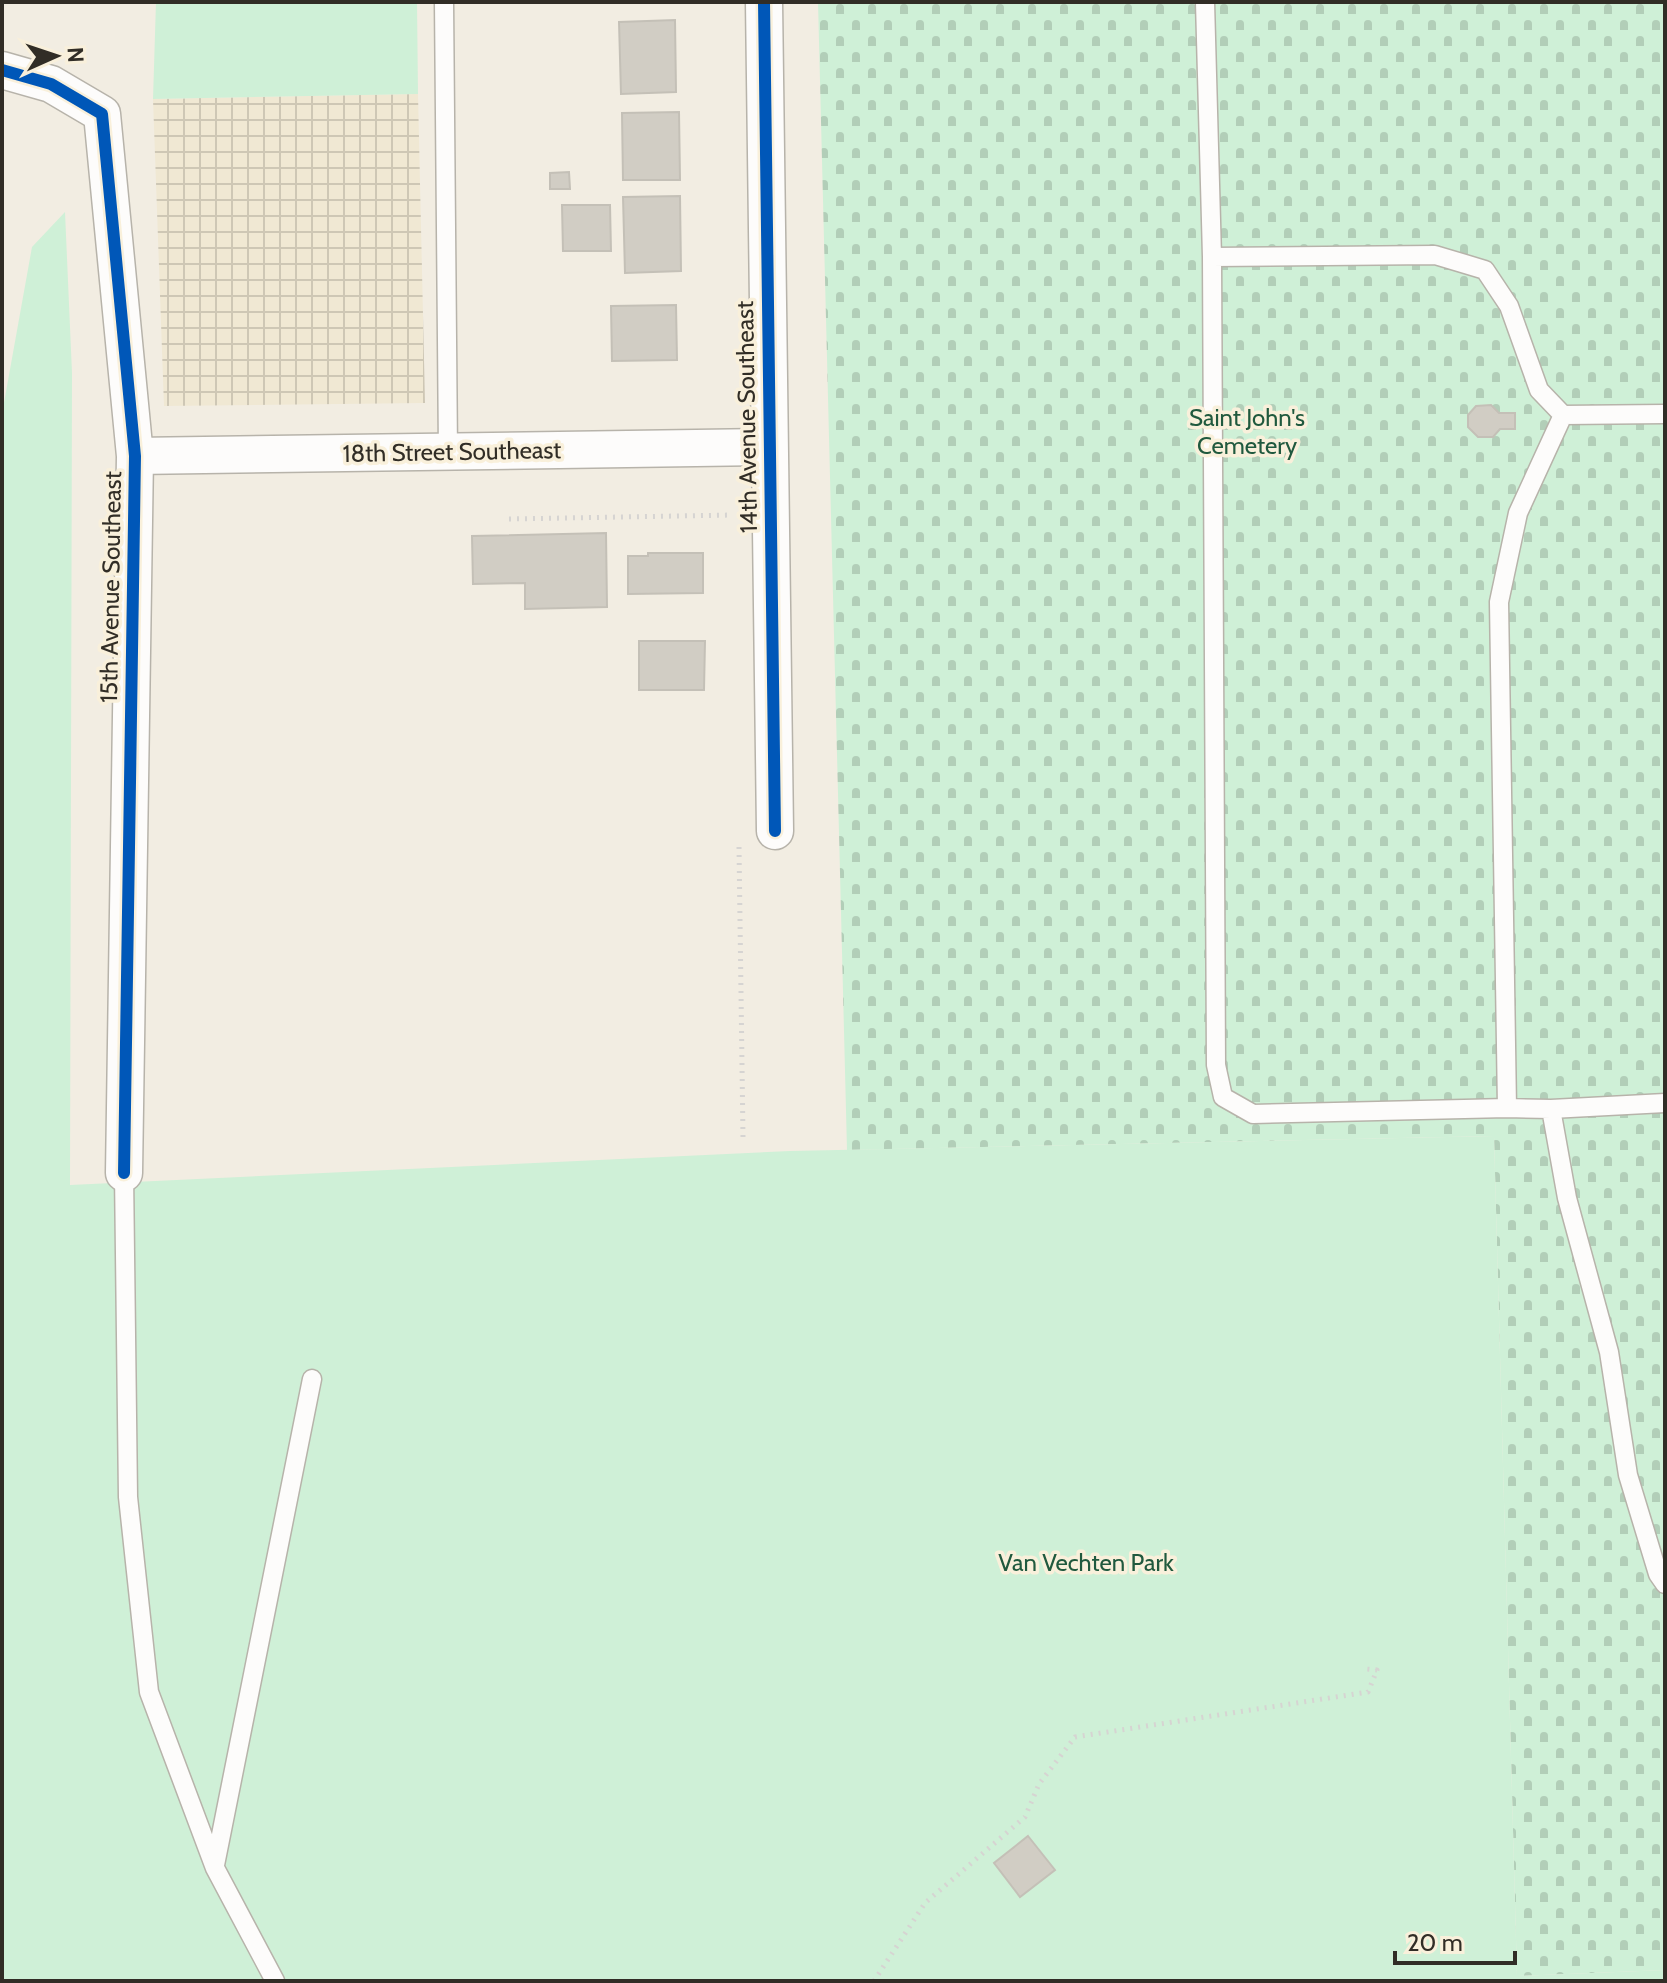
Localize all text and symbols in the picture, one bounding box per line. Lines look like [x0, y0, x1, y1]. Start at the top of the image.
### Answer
north arrow [16, 16, 96, 96]
text: N [62, 47, 89, 63]
street label: 14th Avenue Southeast [730, 301, 763, 533]
park label: Saint John's Cemetery [1189, 403, 1305, 460]
street label: 18th Street Southeast [342, 435, 562, 468]
street label: 15th Avenue Southeast [94, 471, 127, 703]
park label: Van Vechten Park [998, 1548, 1174, 1577]
scale bar [1395, 1915, 1515, 1965]
text: 20 m [1407, 1928, 1463, 1957]

